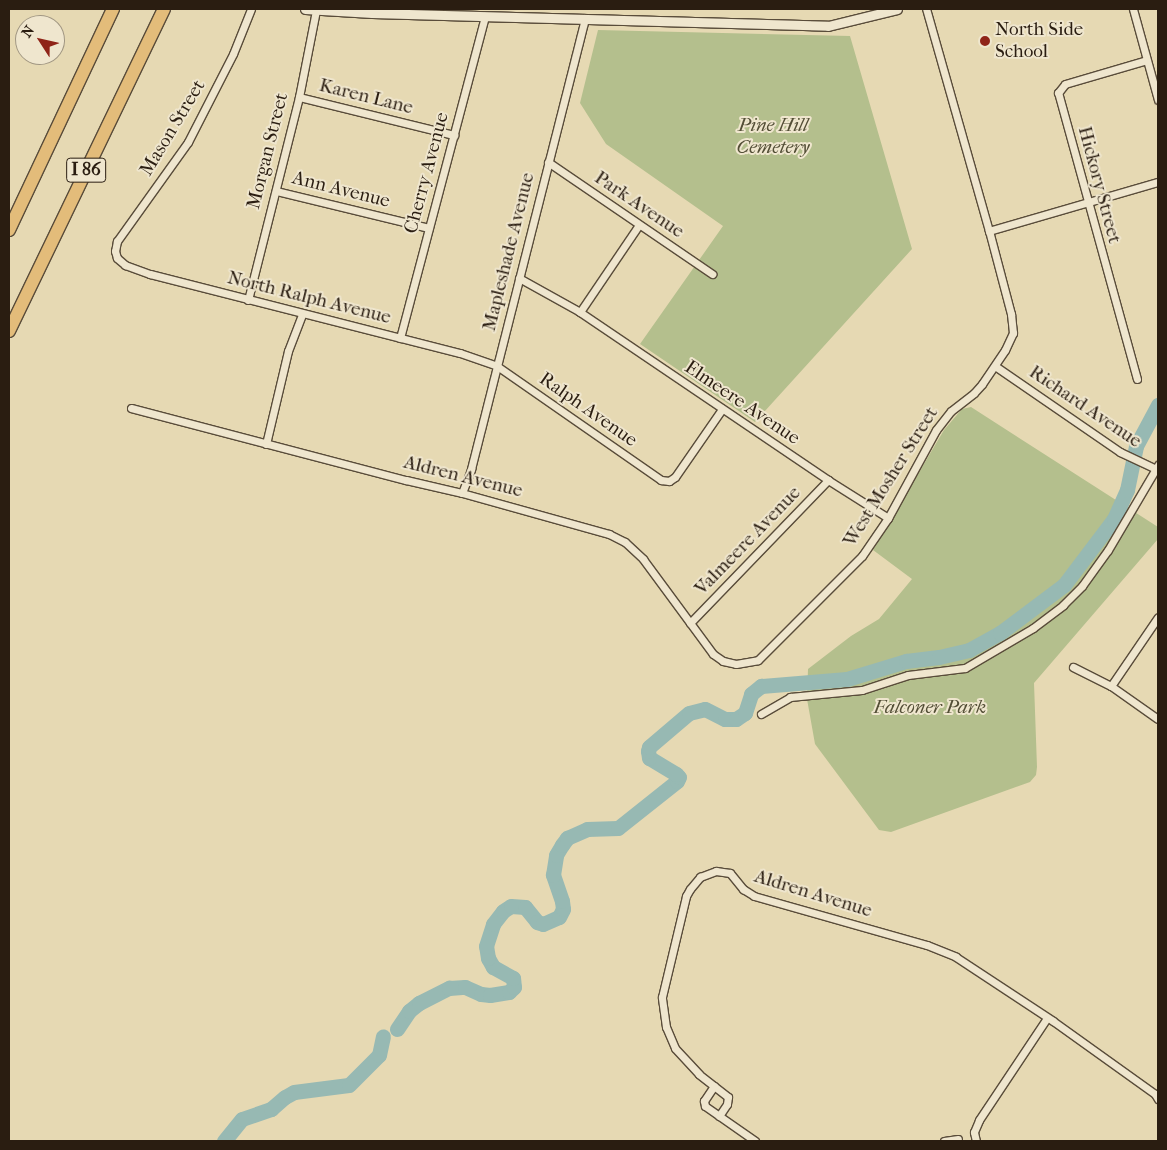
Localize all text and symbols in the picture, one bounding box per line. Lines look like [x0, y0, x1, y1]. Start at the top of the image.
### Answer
north arrow [15, 15, 65, 65]
place label: North Side School [995, 19, 1083, 63]
text: N [18, 22, 38, 41]
marker: North Side School [979, 35, 991, 47]
street label: Karen Lane [317, 74, 415, 120]
street label: Mason Street [135, 76, 211, 180]
street label: Morgan Street [243, 91, 293, 211]
street label: Cherry Avenue [400, 110, 454, 236]
park label: Pine Hill Cemetery [736, 115, 810, 159]
street label: Hickory Street [1072, 124, 1126, 246]
road number: I 86 [66, 154, 106, 186]
street label: Ann Avenue [290, 167, 392, 213]
street label: Park Avenue [590, 167, 688, 243]
street label: Mapleshade Avenue [478, 170, 540, 334]
street label: North Ralph Avenue [225, 267, 393, 329]
street label: Elmeere Avenue [680, 356, 804, 450]
street label: Richard Avenue [1024, 361, 1146, 453]
street label: Ralph Avenue [535, 368, 641, 452]
street label: West Mosher Street [839, 403, 943, 551]
street label: Aldren Avenue [401, 451, 525, 503]
street label: Valmeere Avenue [690, 482, 806, 600]
park label: Falconer Park [874, 697, 986, 719]
street label: Aldren Avenue [752, 865, 874, 923]

